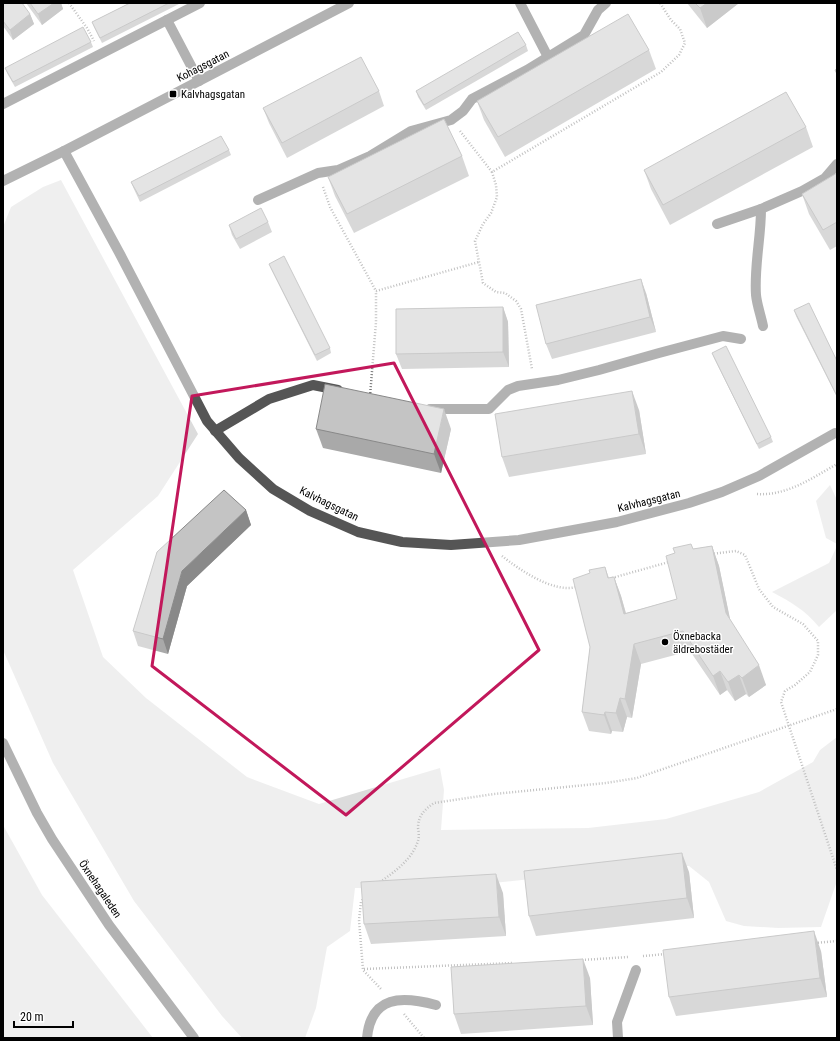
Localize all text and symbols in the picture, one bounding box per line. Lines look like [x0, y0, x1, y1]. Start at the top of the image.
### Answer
street label: Kohagsgatan [175, 47, 231, 85]
place label: Kalvhagsgatan [181, 88, 245, 101]
marker: Kalvhagsgatan [168, 89, 178, 99]
street label: Kalvhagsgatan [297, 484, 361, 524]
street label: Kalvhagsgatan [616, 487, 682, 515]
place label: Öxnebacka äldrebostäder [673, 630, 734, 656]
marker: Öxnebacka äldrebostäder [660, 637, 670, 647]
street label: Öxnehagaleden [76, 858, 124, 920]
scale bar [14, 1003, 73, 1029]
text: 20 m [20, 1010, 44, 1024]

